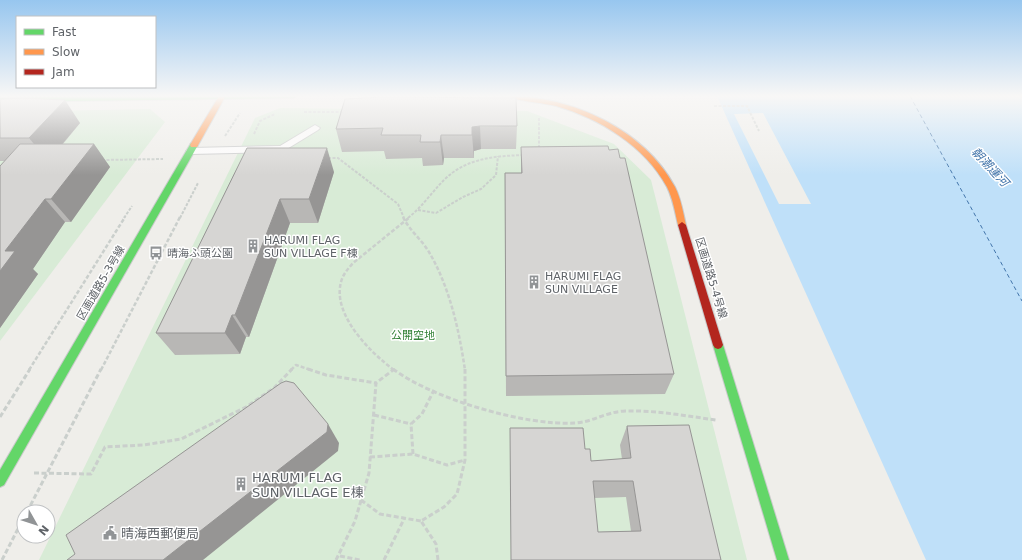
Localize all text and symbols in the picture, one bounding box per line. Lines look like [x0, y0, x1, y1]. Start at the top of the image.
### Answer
legend [16, 16, 156, 88]
text: Fast [52, 25, 76, 39]
text: Slow [52, 45, 80, 59]
text: Jam [51, 65, 75, 79]
water label: 朝潮運河 [969, 145, 1013, 191]
place label: HARUMI FLAG SUN VILLAGE F棟 [264, 234, 358, 260]
street label: 区画道路5-4号線 [693, 236, 729, 320]
building icon: HARUMI FLAG SUN VILLAGE F棟 [245, 238, 261, 254]
street label: 区画道路5-3号線 [74, 243, 128, 323]
bus stop icon: 晴海ふ頭公園 [148, 245, 164, 261]
place label: 晴海ふ頭公園 [167, 247, 233, 260]
place label: HARUMI FLAG SUN VILLAGE [545, 270, 621, 296]
building icon: HARUMI FLAG SUN VILLAGE [526, 274, 542, 290]
park label: 公開空地 [391, 329, 435, 342]
place label: HARUMI FLAG SUN VILLAGE E棟 [252, 470, 363, 500]
building icon: HARUMI FLAG SUN VILLAGE E棟 [233, 476, 249, 492]
north arrow [16, 504, 56, 544]
text: N [35, 522, 51, 538]
public building icon: 晴海西郵便局 [102, 525, 118, 541]
place label: 晴海西郵便局 [121, 526, 199, 541]

